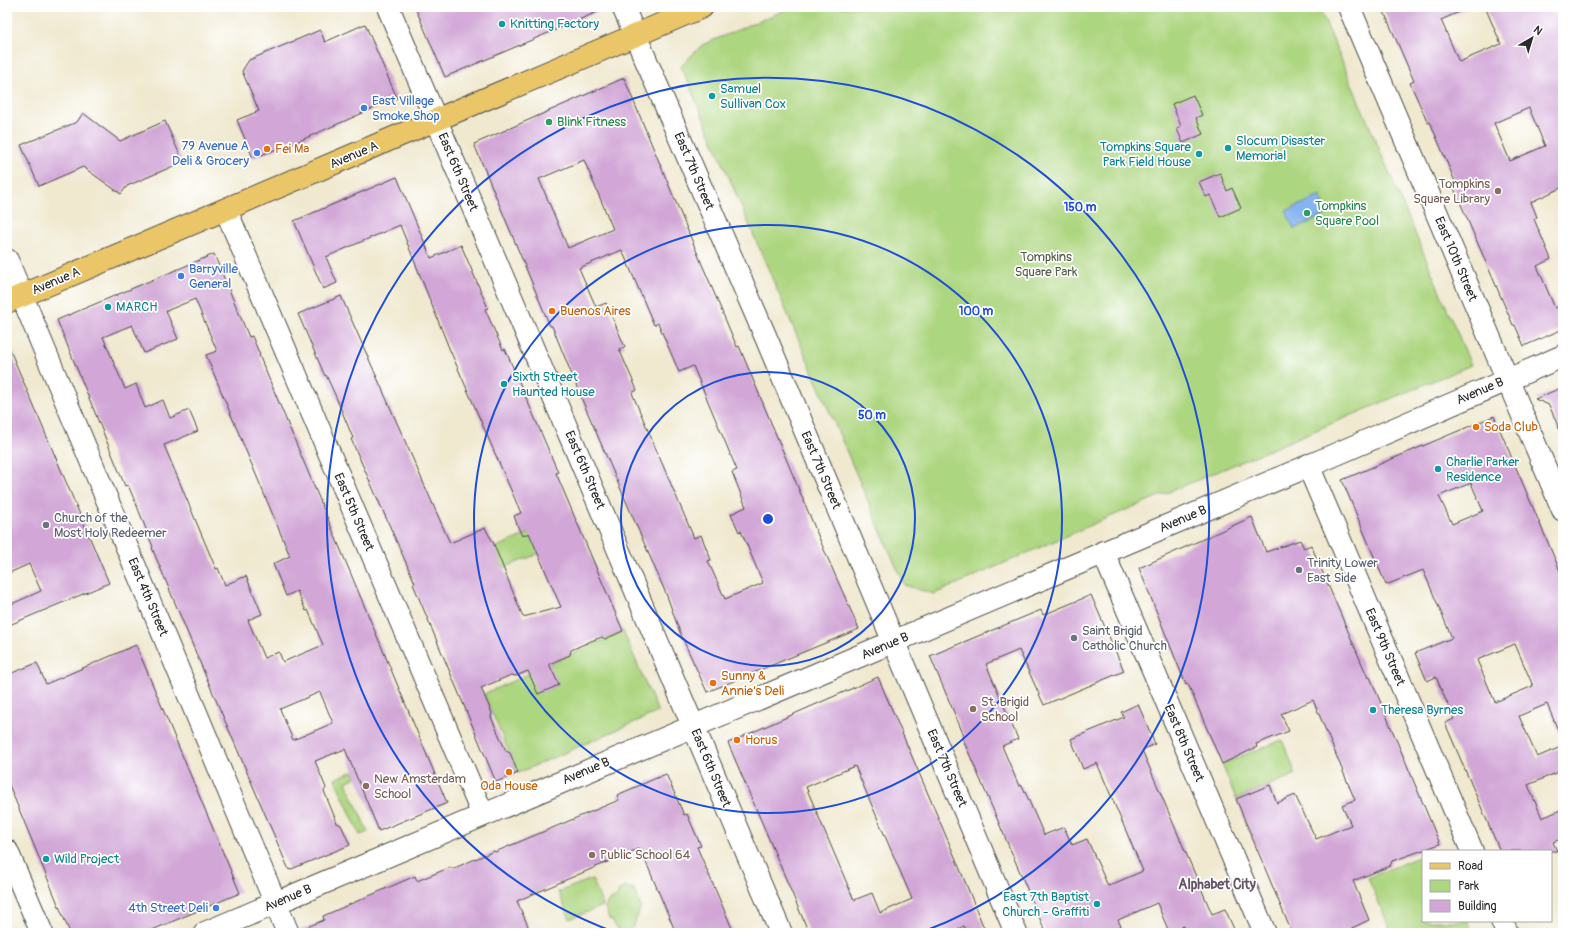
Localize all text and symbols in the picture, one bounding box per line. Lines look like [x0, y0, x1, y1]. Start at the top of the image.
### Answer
place label: Knitting Factory [510, 16, 599, 32]
north arrow [1512, 18, 1552, 58]
marker: Knitting Factory [497, 19, 507, 29]
text: N [1531, 23, 1545, 38]
place label: Samuel Sullivan Cox [720, 81, 786, 112]
marker: Samuel Sullivan Cox [707, 91, 717, 101]
place label: East Village Smoke Shop [372, 93, 440, 124]
marker: East Village Smoke Shop [359, 103, 369, 113]
place label: Blink Fitness [557, 114, 626, 130]
marker: Blink Fitness [544, 117, 554, 127]
street label: East 6th Street [434, 130, 482, 214]
street label: East 7th Street [670, 130, 718, 213]
place label: Slocum Disaster Memorial [1236, 133, 1326, 164]
street label: Avenue A [327, 137, 381, 172]
place label: 79 Avenue A Deli & Grocery [172, 138, 250, 169]
place label: Tompkins Square Park Field House [1100, 139, 1192, 170]
place label: Fei Ma [275, 141, 309, 157]
marker: Slocum Disaster Memorial [1223, 143, 1233, 153]
marker: Fei Ma [262, 144, 272, 154]
marker: 79 Avenue A Deli & Grocery [252, 148, 262, 158]
marker: Tompkins Square Park Field House [1194, 149, 1204, 159]
place label: Tompkins Square Library [1413, 176, 1490, 207]
marker: Tompkins Square Library [1493, 186, 1503, 196]
place label: Tompkins Square Pool [1315, 198, 1379, 229]
text: 150 m [1064, 200, 1097, 215]
marker: Tompkins Square Pool [1302, 208, 1312, 218]
street label: East 10th Street [1431, 214, 1481, 304]
park label: Tompkins Square Park [1015, 249, 1078, 280]
place label: Barryville General [189, 261, 239, 292]
street label: Avenue A [29, 263, 83, 298]
marker: Barryville General [176, 271, 186, 281]
place label: MARCH [116, 299, 158, 315]
marker: MARCH [103, 302, 113, 312]
place label: Buenos Aires [560, 303, 631, 319]
text: 100 m [959, 304, 994, 319]
marker: Buenos Aires [547, 306, 557, 316]
place label: Sixth Street Haunted House [512, 369, 595, 400]
street label: Avenue B [1454, 374, 1506, 408]
marker: Sixth Street Haunted House [499, 379, 509, 389]
text: 50 m [858, 408, 886, 423]
place label: Soda Club [1484, 419, 1538, 435]
marker: Soda Club [1471, 422, 1481, 432]
street label: East 6th Street [561, 428, 609, 512]
street label: East 7th Street [797, 429, 845, 512]
place label: Charlie Parker Residence [1446, 454, 1520, 485]
marker: Charlie Parker Residence [1433, 464, 1443, 474]
street label: East 5th Street [330, 471, 378, 554]
street label: Avenue B [1157, 502, 1209, 536]
place label: Church of the Most Holy Redeemer [54, 510, 167, 541]
centre of rings [761, 512, 775, 526]
marker: Church of the Most Holy Redeemer [41, 520, 51, 530]
street label: East 4th Street [124, 555, 172, 639]
place label: Trinity Lower East Side [1307, 555, 1378, 586]
marker: Trinity Lower East Side [1294, 565, 1304, 575]
street label: East 9th Street [1361, 606, 1409, 689]
place label: Saint Brigid Catholic Church [1082, 623, 1167, 654]
street label: Avenue B [859, 629, 911, 663]
marker: Saint Brigid Catholic Church [1069, 633, 1079, 643]
place label: Sunny & Annie’s Deli [721, 668, 784, 699]
marker: Sunny & Annie’s Deli [708, 678, 718, 688]
place label: St. Brigid School [981, 694, 1029, 725]
street label: East 8th Street [1160, 702, 1208, 785]
place label: Theresa Byrnes [1381, 702, 1464, 718]
marker: St. Brigid School [968, 704, 978, 714]
marker: Theresa Byrnes [1368, 705, 1378, 715]
street label: East 6th Street [687, 726, 735, 810]
street label: East 7th Street [923, 727, 971, 810]
place label: Horus [745, 732, 777, 748]
marker: Horus [732, 735, 742, 745]
street label: Avenue B [560, 754, 612, 788]
marker: Oda House [504, 767, 514, 777]
place label: New Amsterdam School [374, 771, 466, 802]
place label: Oda House [480, 778, 538, 794]
marker: New Amsterdam School [361, 781, 371, 791]
place label: Public School 64 [600, 847, 691, 863]
marker: Public School 64 [587, 850, 597, 860]
legend [1422, 850, 1552, 922]
place label: Wild Project [54, 851, 120, 867]
marker: Wild Project [41, 854, 51, 864]
text: Road [1458, 859, 1483, 874]
district label: Alphabet City [1178, 876, 1256, 893]
text: Park [1458, 879, 1479, 894]
street label: Avenue B [262, 881, 314, 915]
place label: East 7th Baptist Church - Graffiti [1002, 889, 1090, 920]
marker: East 7th Baptist Church - Graffiti [1092, 899, 1102, 909]
text: Building [1458, 899, 1497, 914]
place label: 4th Street Deli [128, 900, 208, 916]
marker: 4th Street Deli [211, 903, 221, 913]

